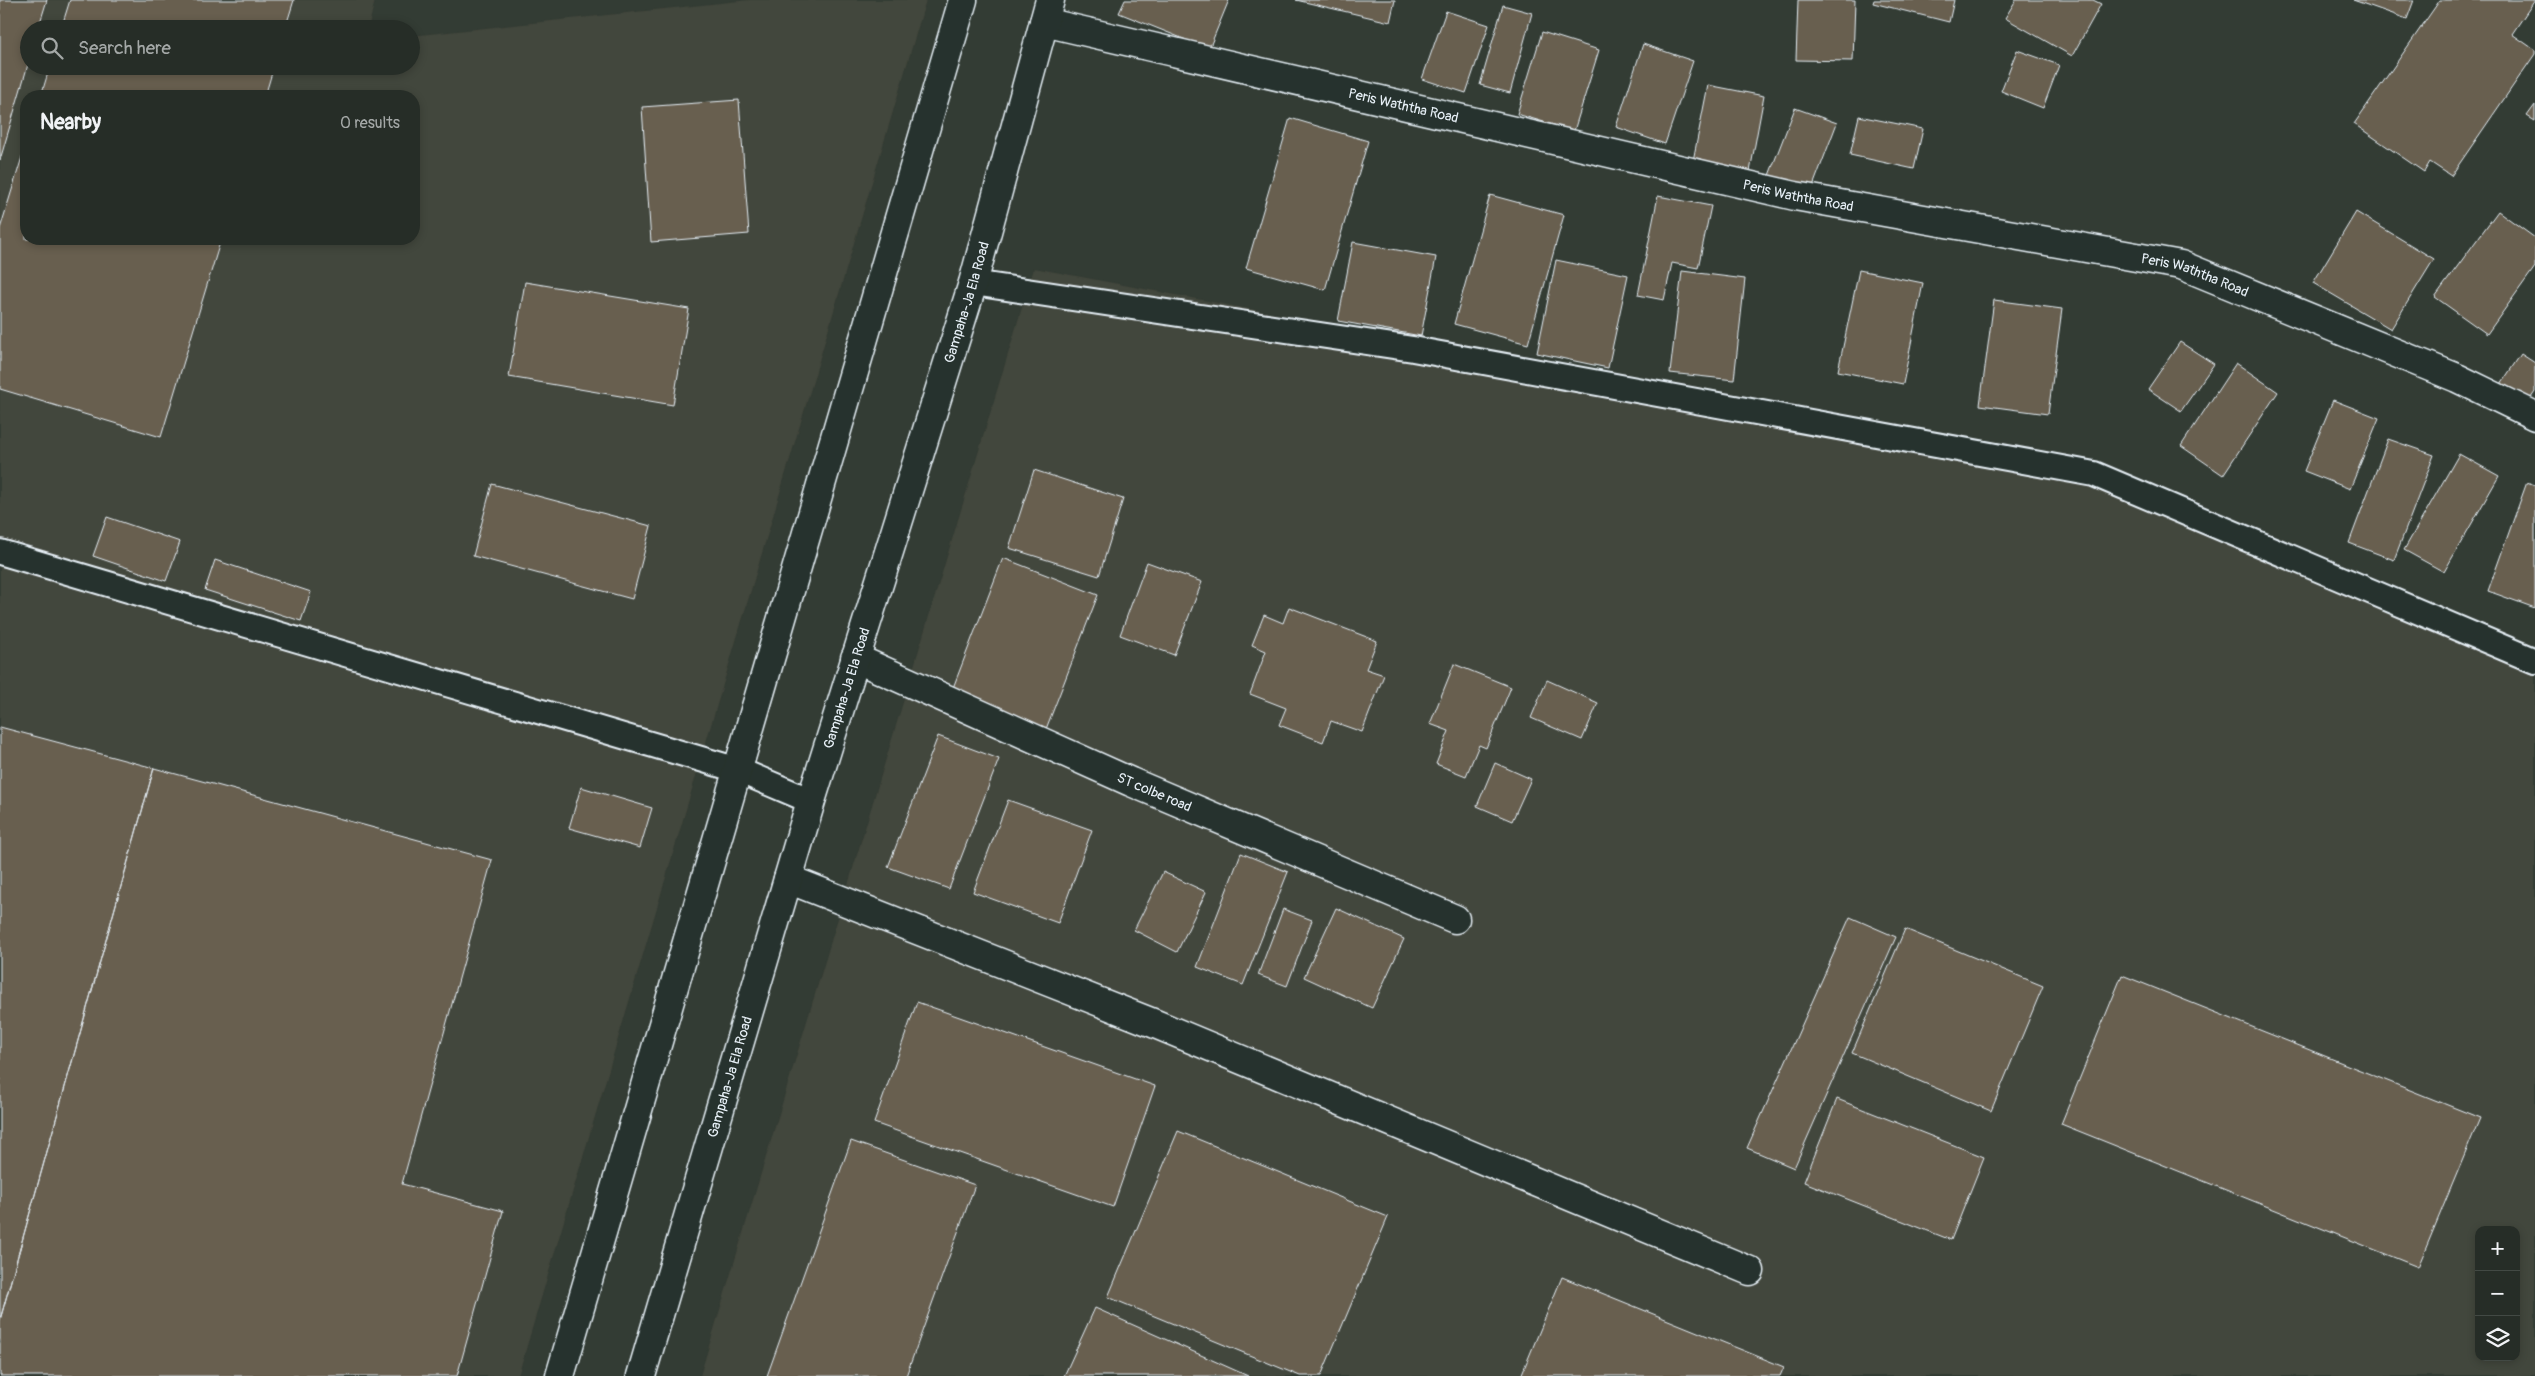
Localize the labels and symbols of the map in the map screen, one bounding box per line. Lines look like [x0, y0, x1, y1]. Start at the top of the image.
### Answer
street label: Peris Waththa Road [1347, 85, 1460, 127]
street label: Peris Waththa Road [1741, 176, 1855, 215]
street label: Gampaha-Ja Ela Road [940, 240, 993, 365]
street label: Peris Waththa Road [2140, 250, 2251, 301]
street label: Gampaha-Ja Ela Road [820, 625, 874, 751]
street label: ST colbe road [1114, 769, 1194, 816]
street label: Gampaha-Ja Ela Road [704, 1014, 756, 1140]

